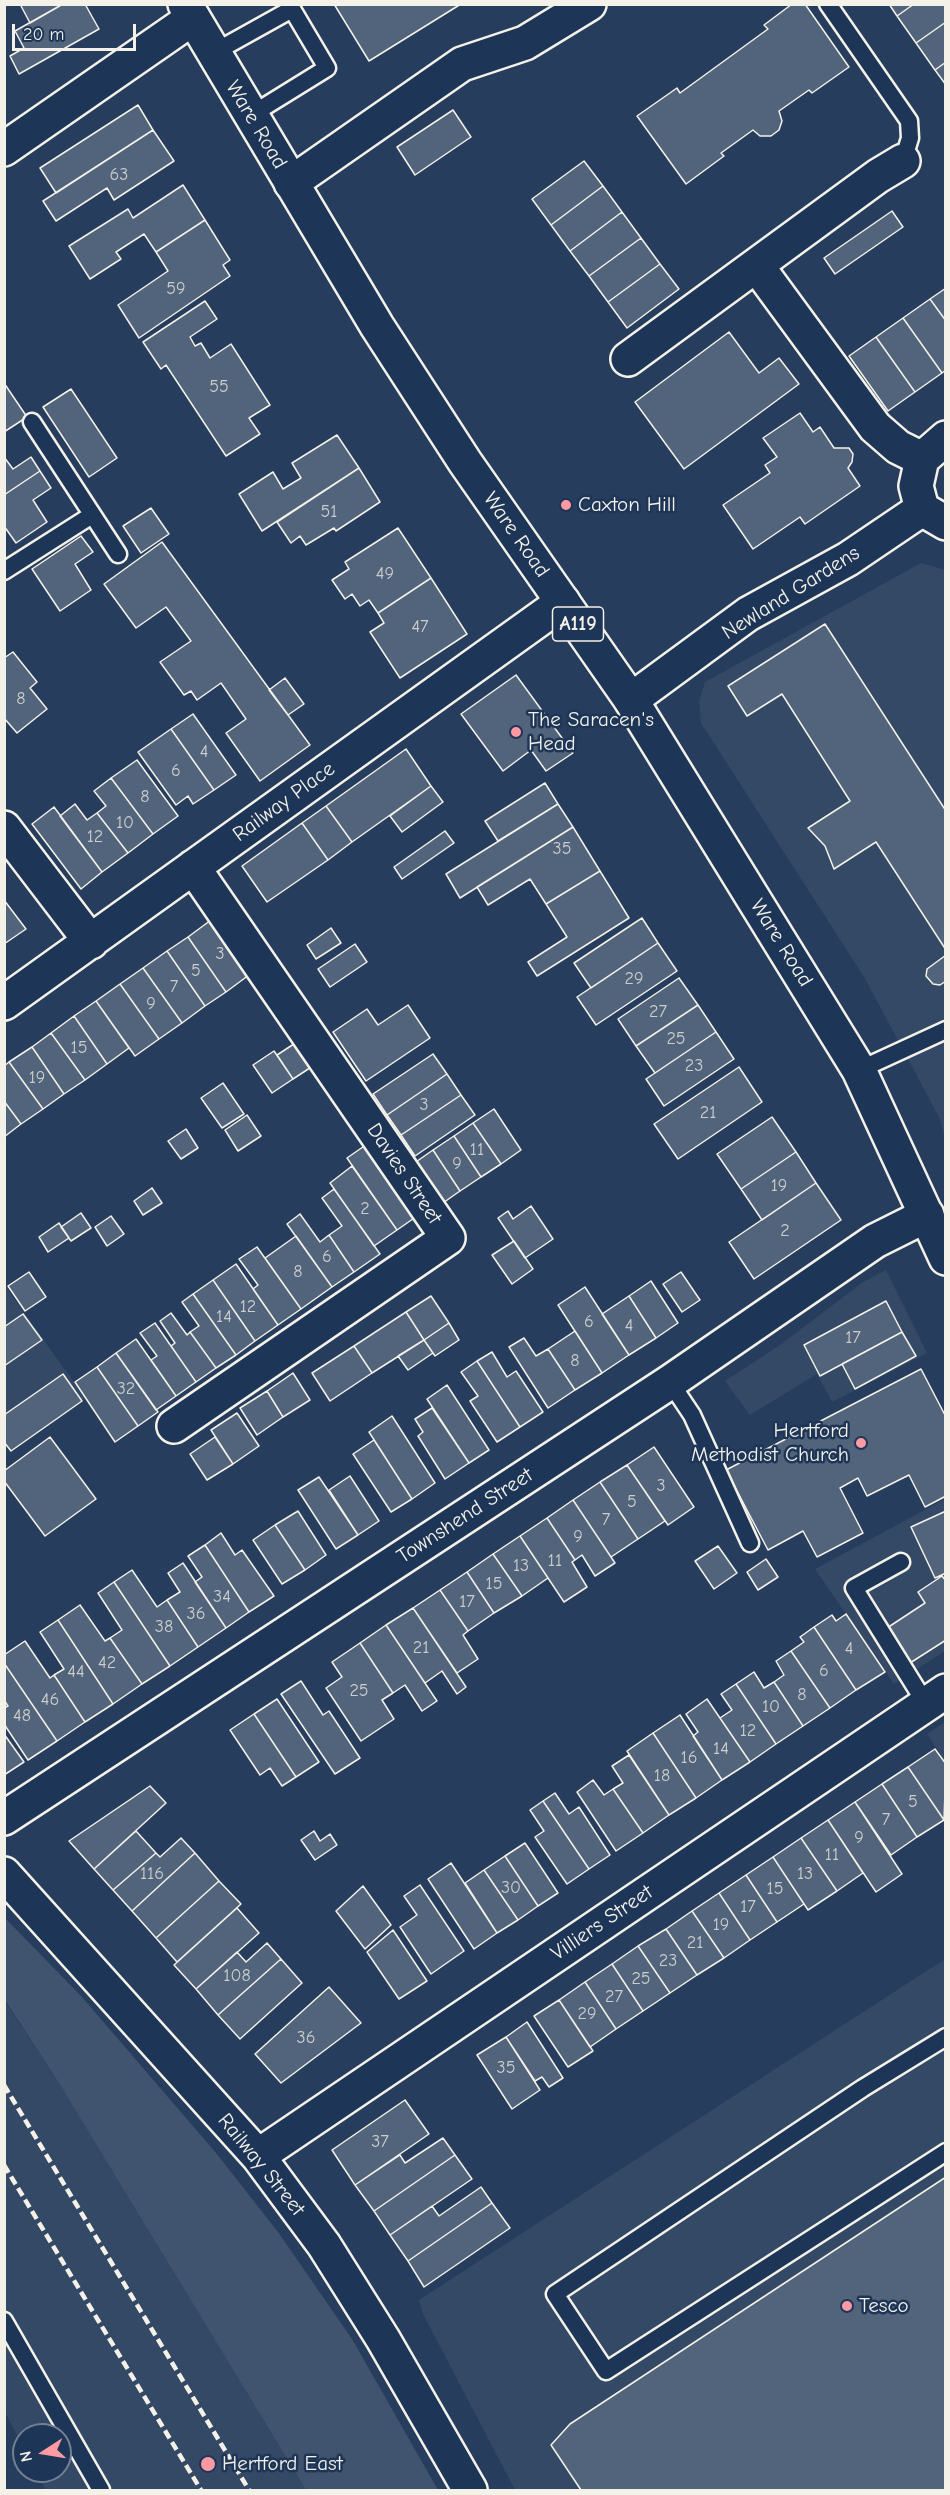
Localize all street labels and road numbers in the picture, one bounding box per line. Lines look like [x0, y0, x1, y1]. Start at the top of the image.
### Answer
street label: Ware Road [220, 76, 292, 174]
street label: Ware Road [477, 487, 555, 583]
street label: Newland Gardens [717, 541, 865, 645]
road number: A119 [552, 607, 604, 641]
street label: Railway Place [228, 757, 340, 847]
street label: Ware Road [744, 895, 818, 991]
street label: Davies Street [361, 1119, 447, 1229]
street label: Townshend Street [392, 1463, 538, 1569]
street label: Villiers Street [546, 1880, 658, 1966]
street label: Railway Street [212, 2109, 310, 2221]

